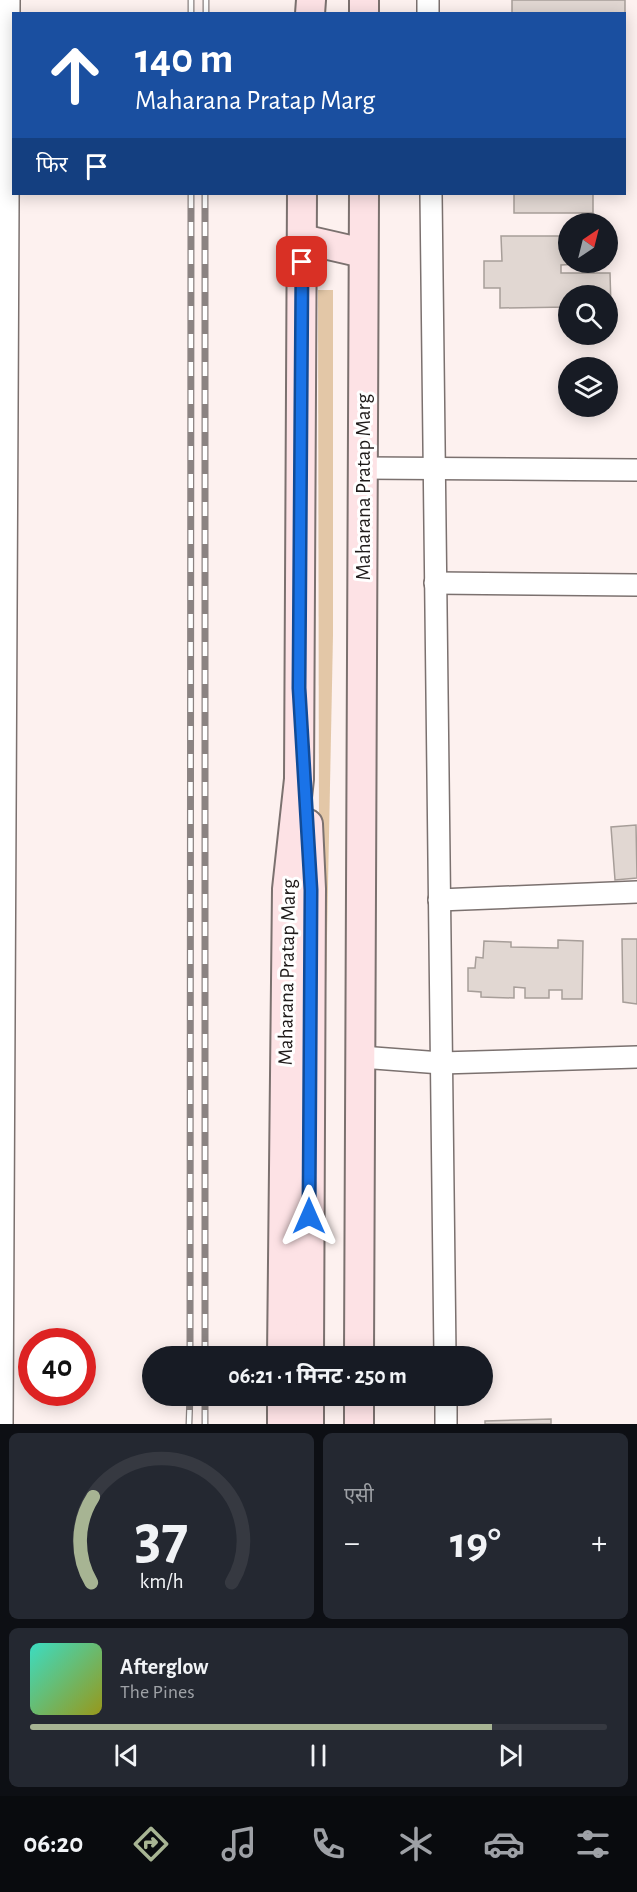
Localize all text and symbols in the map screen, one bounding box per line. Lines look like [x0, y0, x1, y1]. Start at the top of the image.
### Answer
icon: ahead [36, 36, 114, 114]
text: 140 m [135, 38, 233, 80]
text: Maharana Pratap Marg [135, 87, 375, 114]
icon: arrive [80, 150, 113, 183]
text: फिर [36, 154, 68, 176]
north arrow [558, 213, 618, 273]
map controls [558, 213, 618, 417]
pin [276, 236, 327, 287]
icon: arrive [285, 245, 318, 278]
button: search [558, 285, 618, 345]
button: layers [558, 357, 618, 417]
street label: Maharana Pratap Marg [353, 393, 374, 580]
street label: Maharana Pratap Marg [275, 878, 299, 1066]
position arrow [277, 1184, 341, 1248]
speed limit sign: 40 [18, 1328, 96, 1406]
text: 06:21 · 1 मिनट · 250 m [228, 1365, 407, 1387]
text: एसी [344, 1486, 374, 1506]
text: 37 [135, 1507, 188, 1569]
text: 19° [450, 1521, 501, 1566]
text: − [344, 1527, 360, 1560]
text: + [591, 1527, 607, 1560]
text: km/h [139, 1571, 184, 1592]
text: Afterglow [120, 1656, 208, 1678]
text: The Pines [120, 1682, 195, 1702]
icon: previous [110, 1739, 143, 1772]
icon: pause [302, 1739, 335, 1772]
icon: next [494, 1739, 527, 1772]
icon: directions [130, 1823, 172, 1865]
icon: music [218, 1823, 260, 1865]
icon: phone [307, 1823, 349, 1865]
icon: climate [395, 1823, 437, 1865]
icon: car [483, 1823, 525, 1865]
icon: filters [572, 1823, 614, 1865]
text: 06:20 [23, 1830, 83, 1857]

